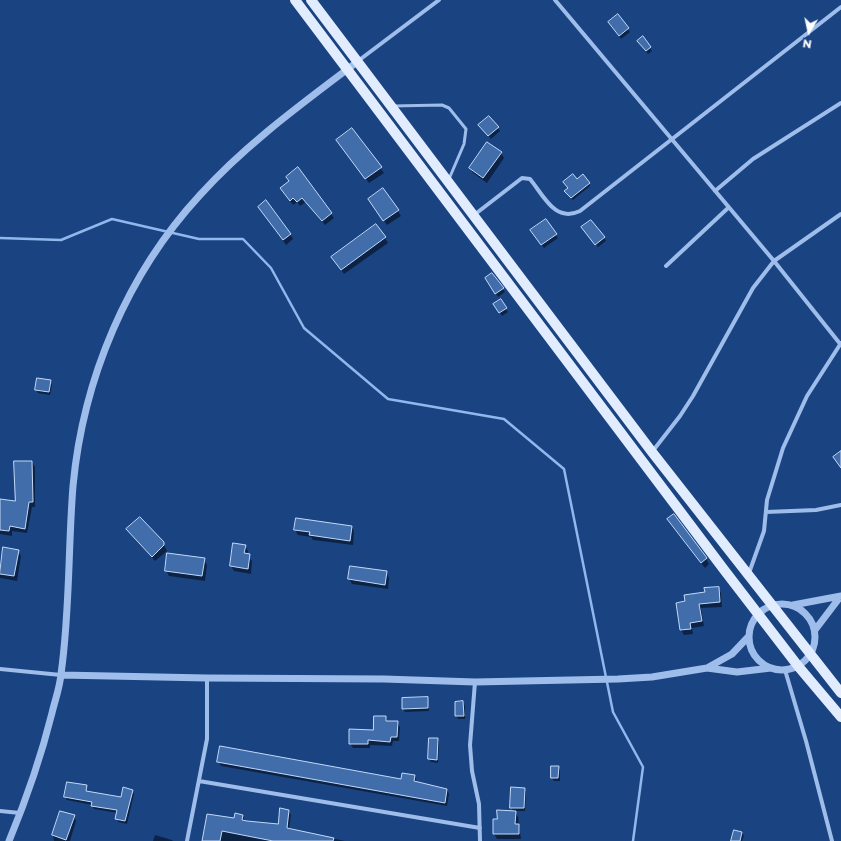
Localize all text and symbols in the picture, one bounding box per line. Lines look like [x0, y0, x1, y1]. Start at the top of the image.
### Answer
north arrow [789, 12, 829, 52]
text: N [802, 36, 813, 51]

